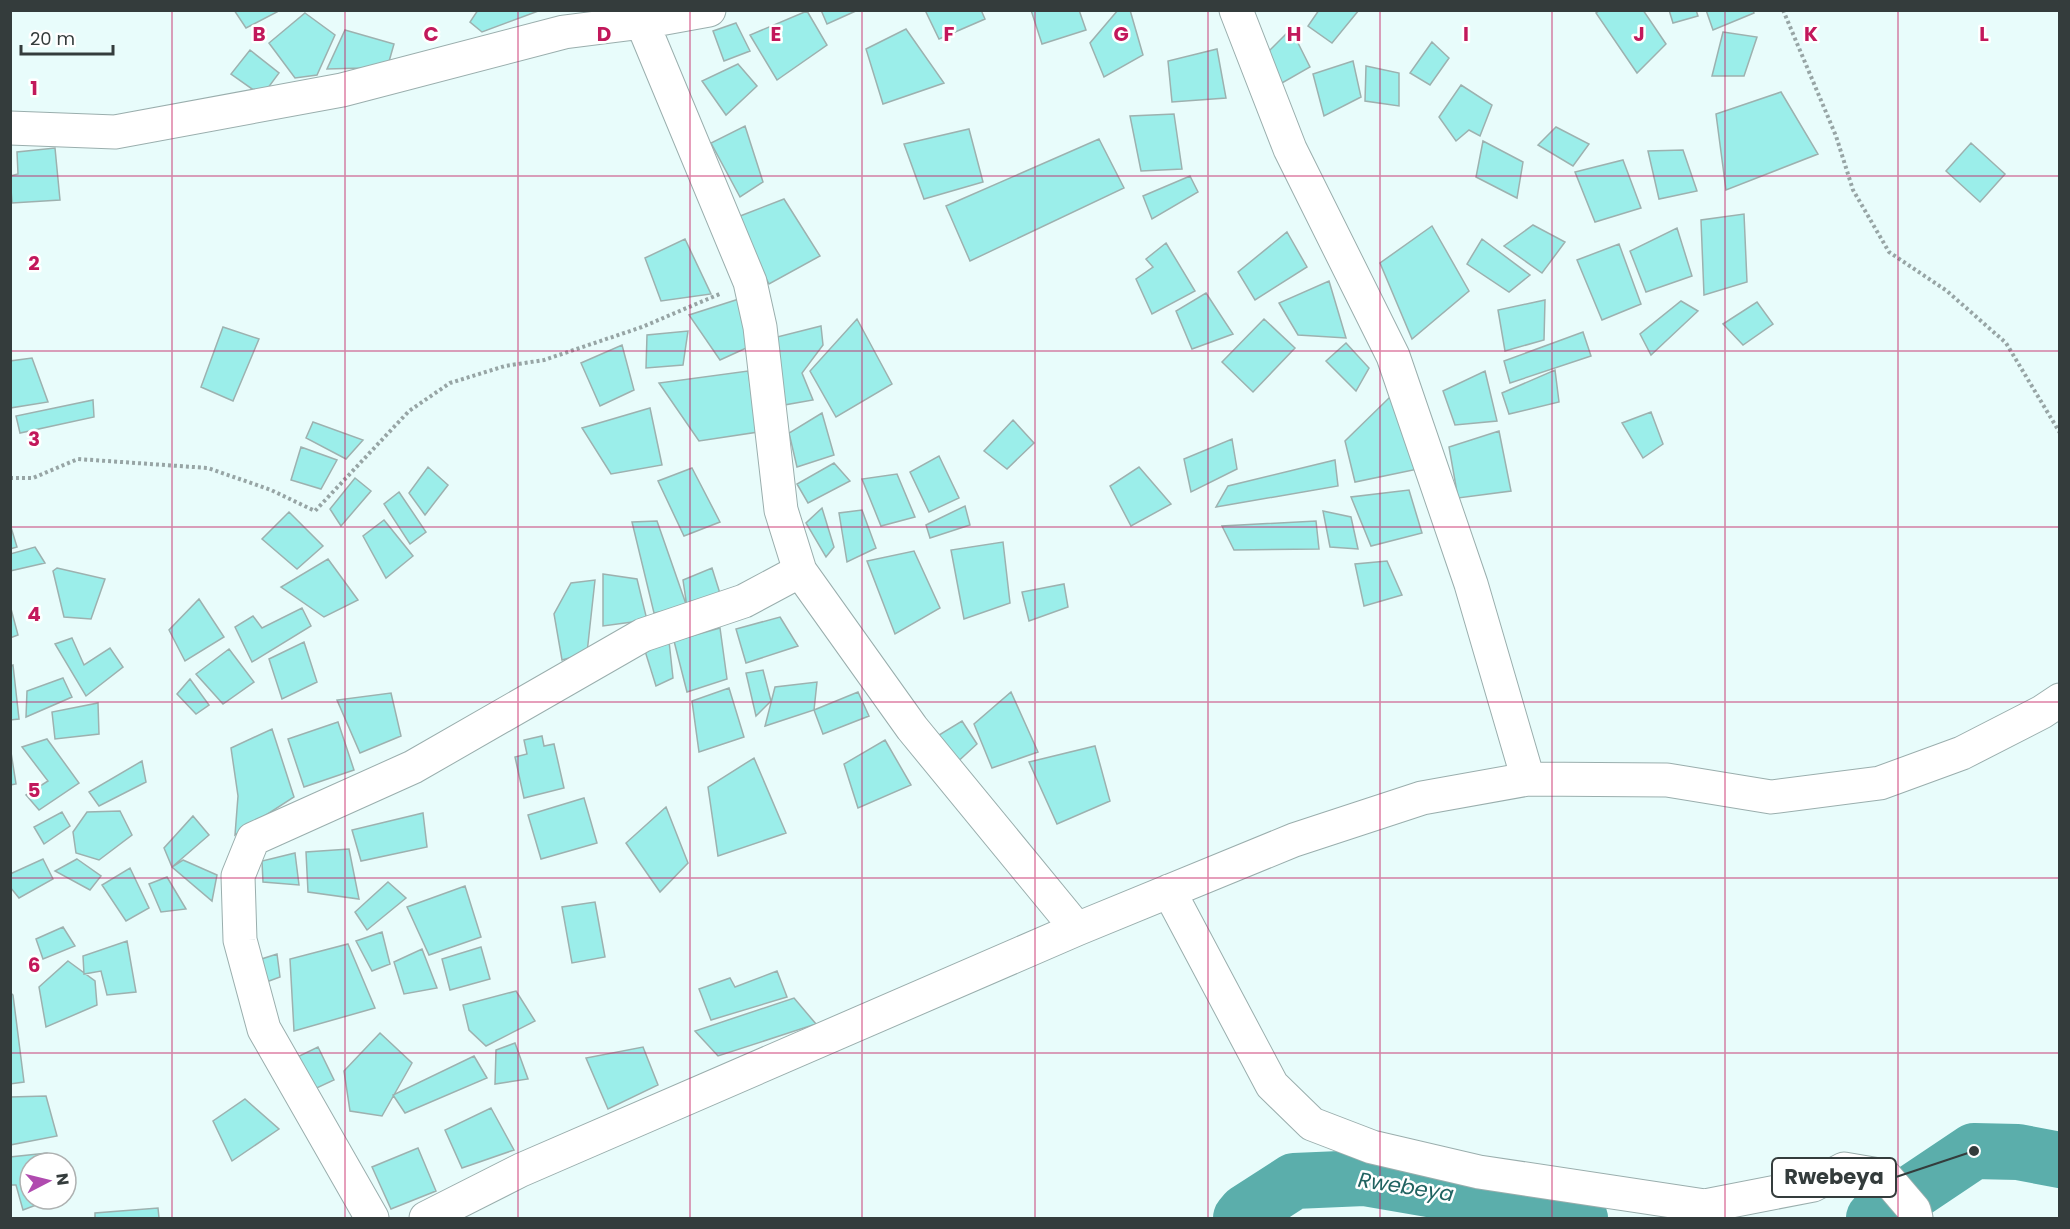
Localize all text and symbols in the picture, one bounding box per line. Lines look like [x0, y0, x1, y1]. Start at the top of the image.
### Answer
scale bar [21, 18, 112, 56]
text: B [252, 20, 266, 48]
text: C [423, 20, 439, 48]
text: D [597, 20, 611, 48]
text: E [771, 20, 781, 48]
text: F [944, 20, 955, 48]
text: G [1113, 20, 1129, 48]
text: H [1287, 20, 1301, 48]
text: I [1463, 20, 1469, 48]
text: J [1633, 20, 1645, 48]
text: K [1804, 20, 1818, 48]
text: L [1979, 20, 1989, 48]
text: 20 m [30, 26, 75, 51]
text: 1 [30, 74, 38, 102]
text: 2 [28, 249, 40, 277]
text: 3 [28, 425, 40, 453]
text: 4 [27, 600, 41, 628]
text: 5 [28, 776, 41, 804]
text: 6 [28, 951, 40, 979]
north arrow [18, 1151, 78, 1211]
callout: Rwebeya [1772, 1158, 1896, 1197]
text: Rwebeya [1784, 1162, 1884, 1191]
water label: Rwebeya [1356, 1165, 1456, 1208]
text: N [50, 1172, 75, 1187]

